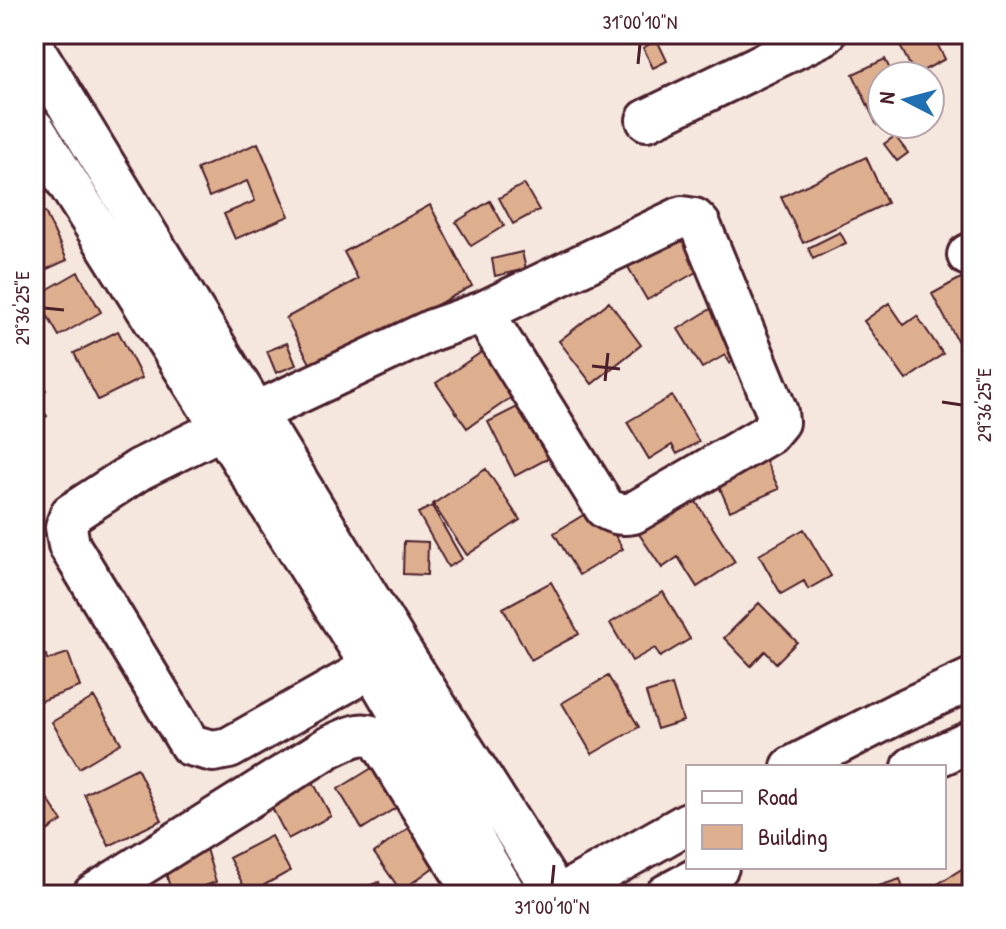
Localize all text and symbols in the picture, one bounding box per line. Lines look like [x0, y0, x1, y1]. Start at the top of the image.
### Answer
text: 31°00'10"N [603, 8, 677, 35]
north arrow [866, 60, 946, 140]
text: N [871, 90, 902, 105]
text: 29°36'25"E [8, 271, 35, 345]
text: 29°36'25"E [970, 368, 997, 442]
legend [686, 765, 946, 869]
text: Road [758, 780, 797, 812]
text: Building [758, 820, 828, 852]
text: 31°00'10"N [515, 893, 589, 920]

